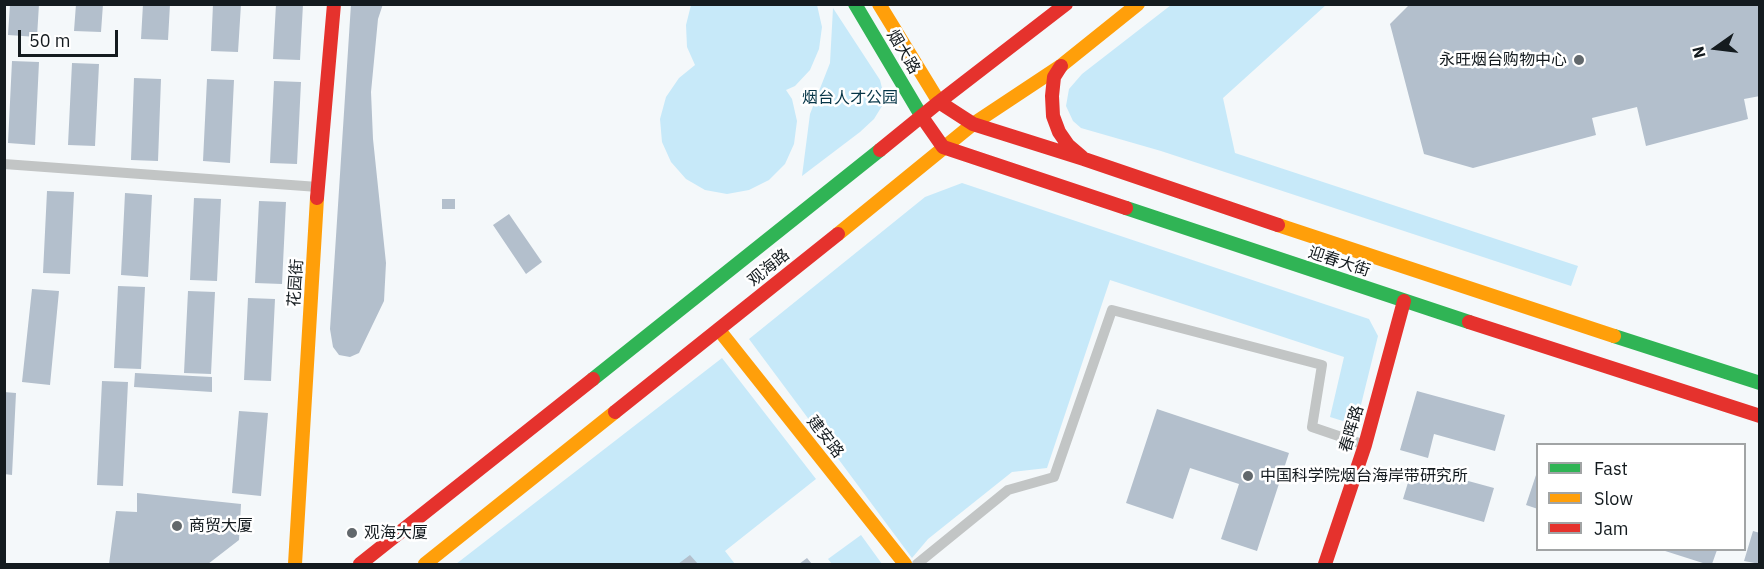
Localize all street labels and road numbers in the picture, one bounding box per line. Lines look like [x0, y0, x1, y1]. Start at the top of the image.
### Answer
street label: 烟大路 [882, 26, 924, 78]
street label: 迎春大街 [1306, 243, 1372, 281]
street label: 观海路 [744, 245, 794, 291]
street label: 花园街 [285, 258, 307, 308]
street label: 春晖路 [1336, 403, 1368, 455]
street label: 建安路 [803, 412, 847, 462]

